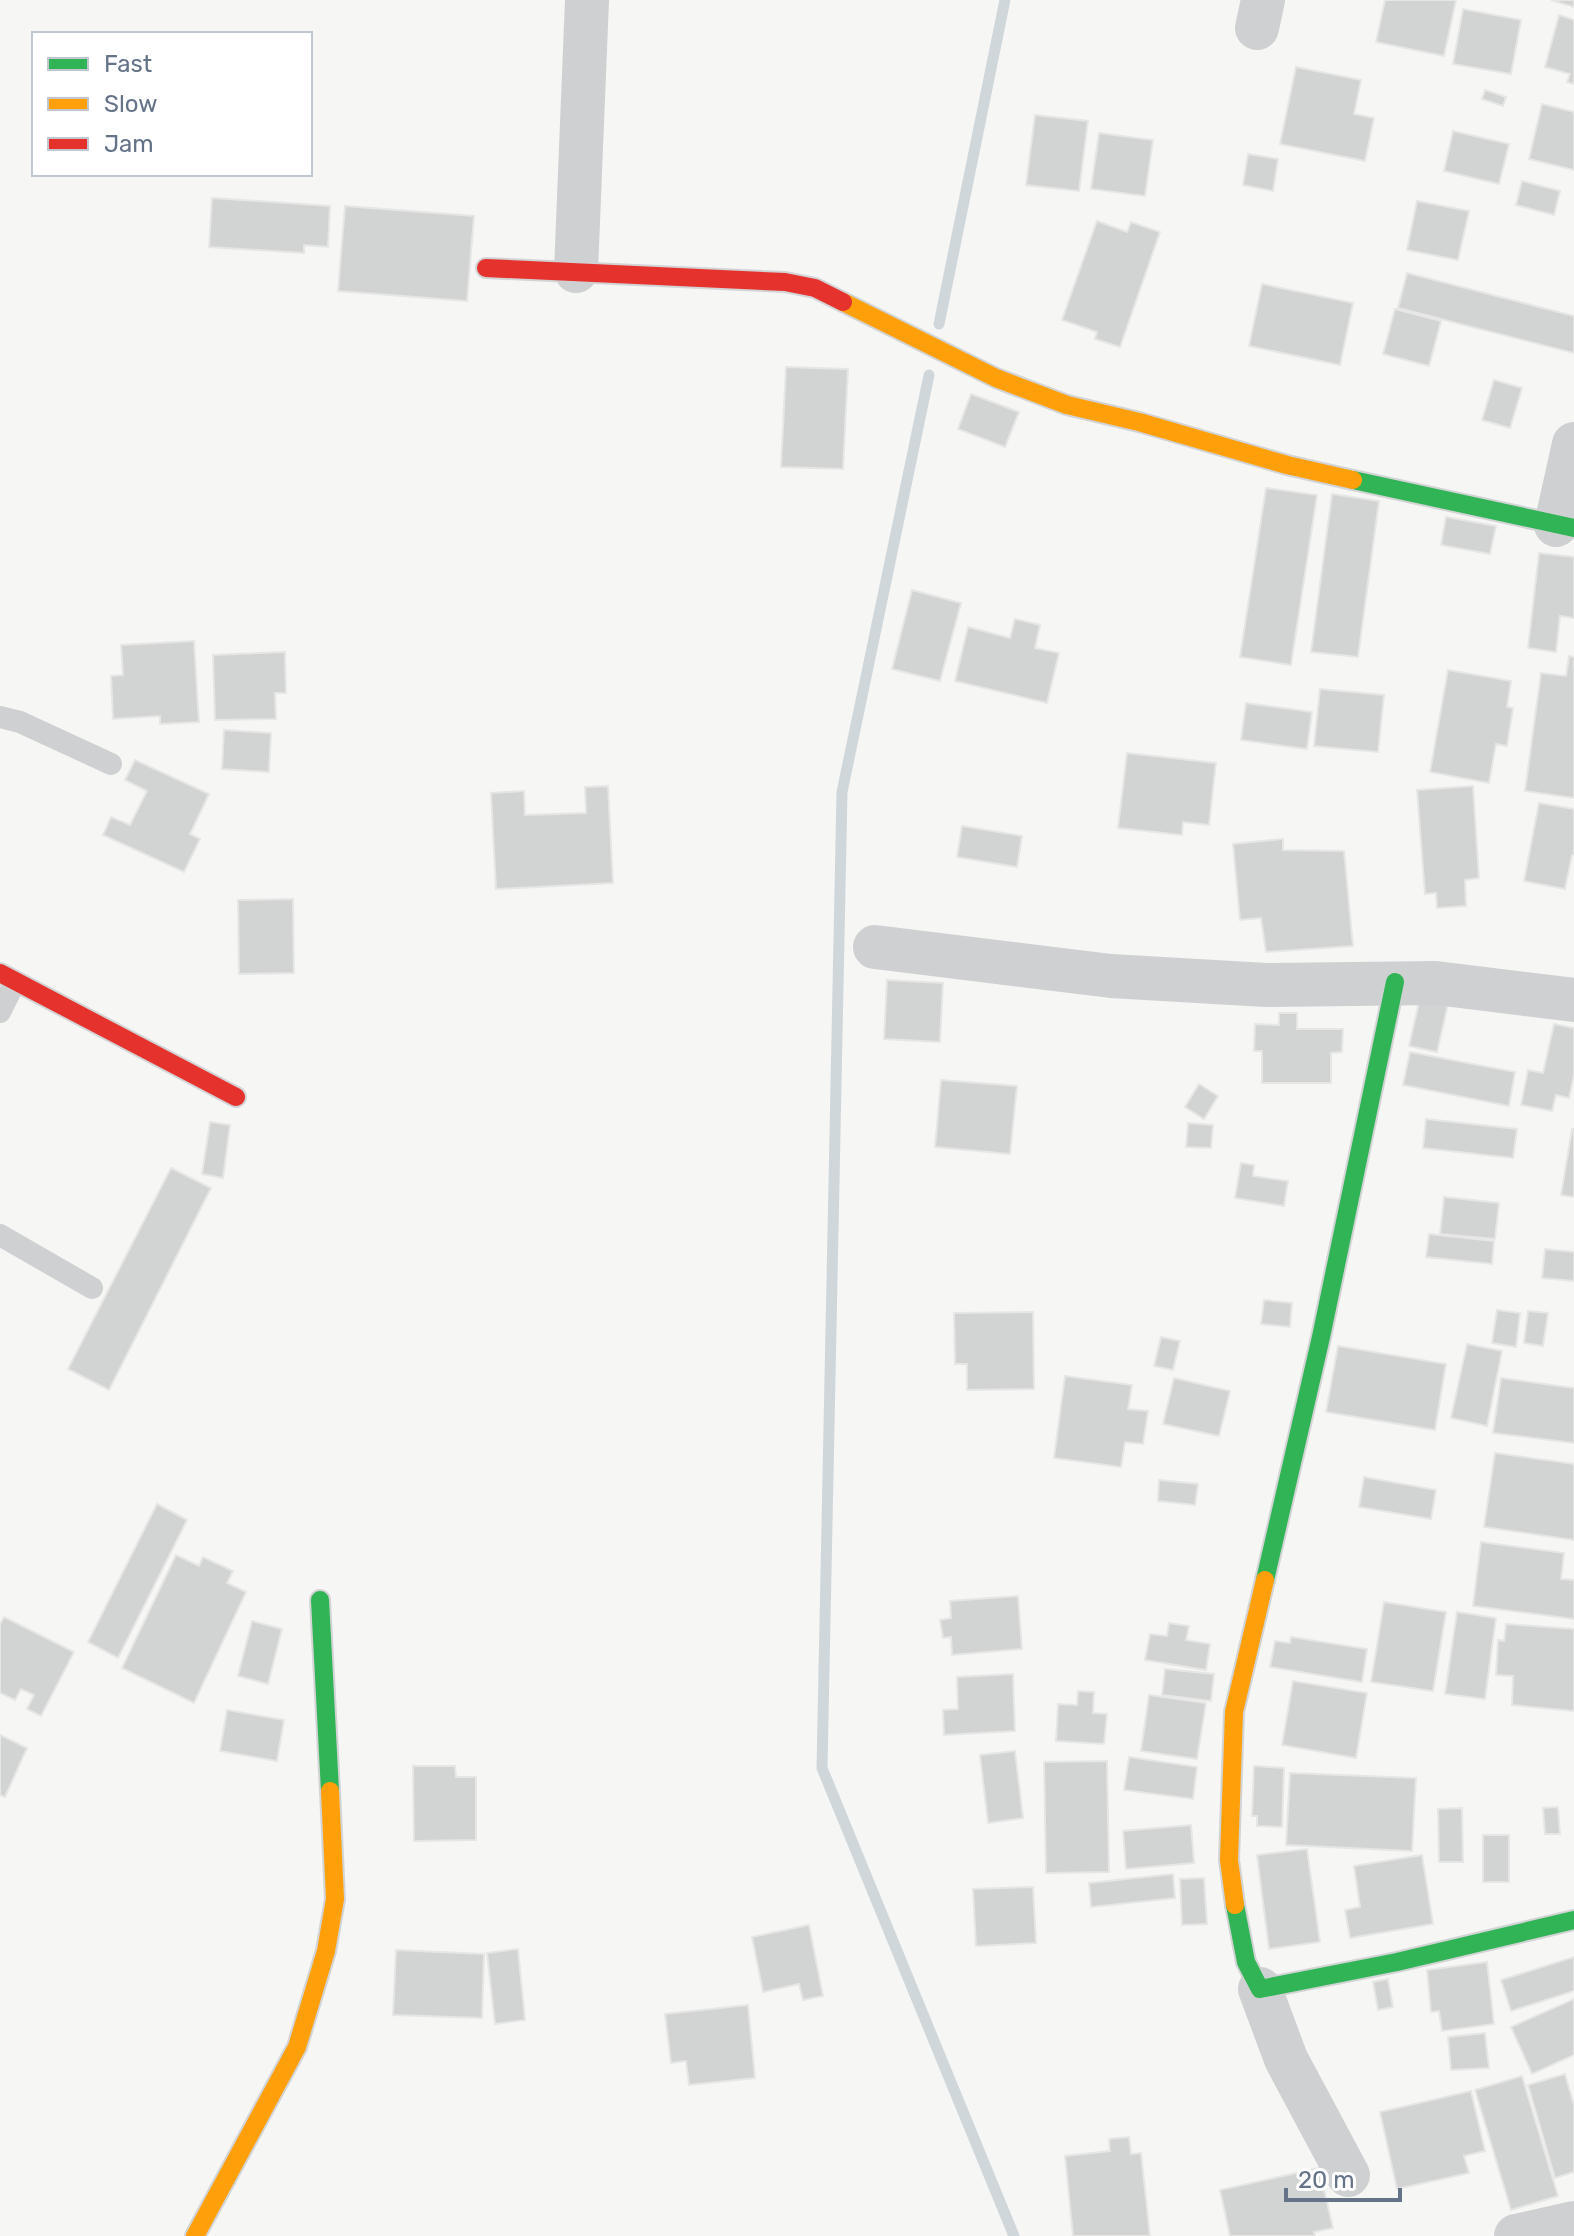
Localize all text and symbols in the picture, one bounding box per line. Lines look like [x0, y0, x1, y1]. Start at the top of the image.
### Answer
legend [32, 32, 312, 176]
text: Fast [104, 50, 152, 78]
text: Slow [104, 90, 157, 118]
text: Jam [104, 130, 154, 158]
scale bar [1286, 2152, 1400, 2202]
text: 20 m [1298, 2166, 1355, 2194]

